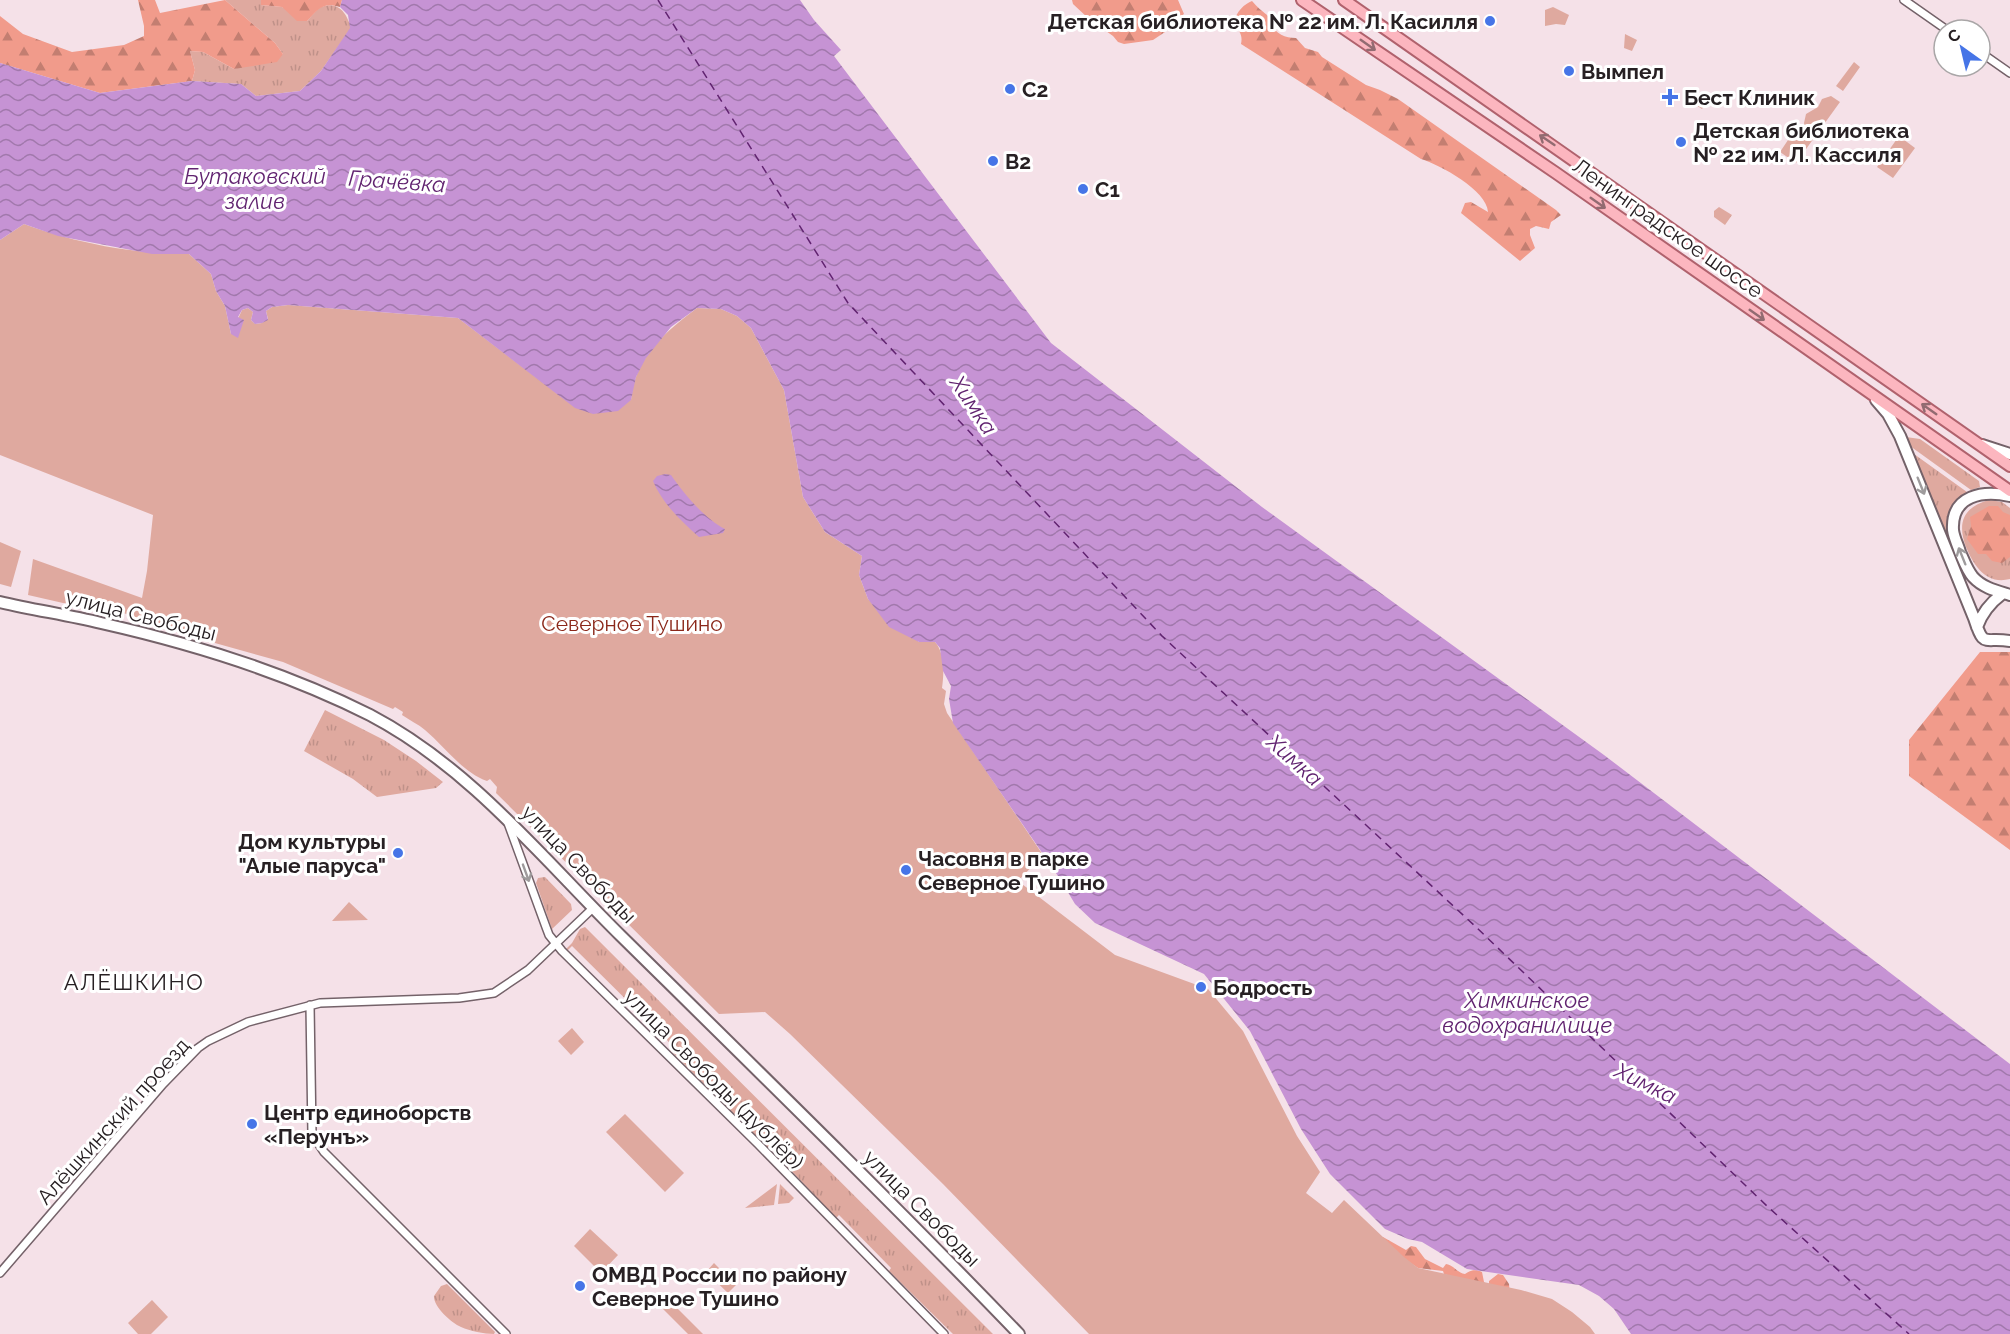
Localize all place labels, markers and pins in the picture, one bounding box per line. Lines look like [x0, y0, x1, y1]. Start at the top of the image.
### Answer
place label: Детская библиотека № 22 им. Л. Касилля [1048, 9, 1478, 34]
marker: Детская библиотека № 22 им. Л. Касилля [1483, 14, 1497, 28]
place label: Вымпел [1581, 59, 1664, 84]
marker: Вымпел [1562, 64, 1576, 78]
place label: C2 [1022, 77, 1048, 102]
marker: C2 [1003, 82, 1017, 96]
place label: Бест Клиник [1684, 85, 1815, 110]
marker: Бест Клиник [1661, 88, 1679, 106]
place label: Детская библиотека № 22 им. Л. Кассиля [1693, 118, 1909, 167]
marker: Детская библиотека № 22 им. Л. Кассиля [1674, 135, 1688, 149]
place label: B2 [1005, 149, 1031, 174]
marker: B2 [986, 154, 1000, 168]
place label: C1 [1095, 177, 1120, 202]
marker: C1 [1076, 182, 1090, 196]
place label: Дом культуры "Алые паруса" [238, 829, 386, 878]
marker: Дом культуры "Алые паруса" [391, 846, 405, 860]
place label: Часовня в парке Северное Тушино [918, 846, 1105, 895]
marker: Часовня в парке Северное Тушино [899, 863, 913, 877]
place label: Бодрость [1213, 975, 1313, 1000]
marker: Бодрость [1194, 980, 1208, 994]
place label: Центр единоборств «Перунъ» [264, 1100, 471, 1149]
marker: Центр единоборств «Перунъ» [245, 1117, 259, 1131]
place label: ОМВД России по району Северное Тушино [592, 1262, 848, 1311]
marker: ОМВД России по району Северное Тушино [573, 1279, 587, 1293]

